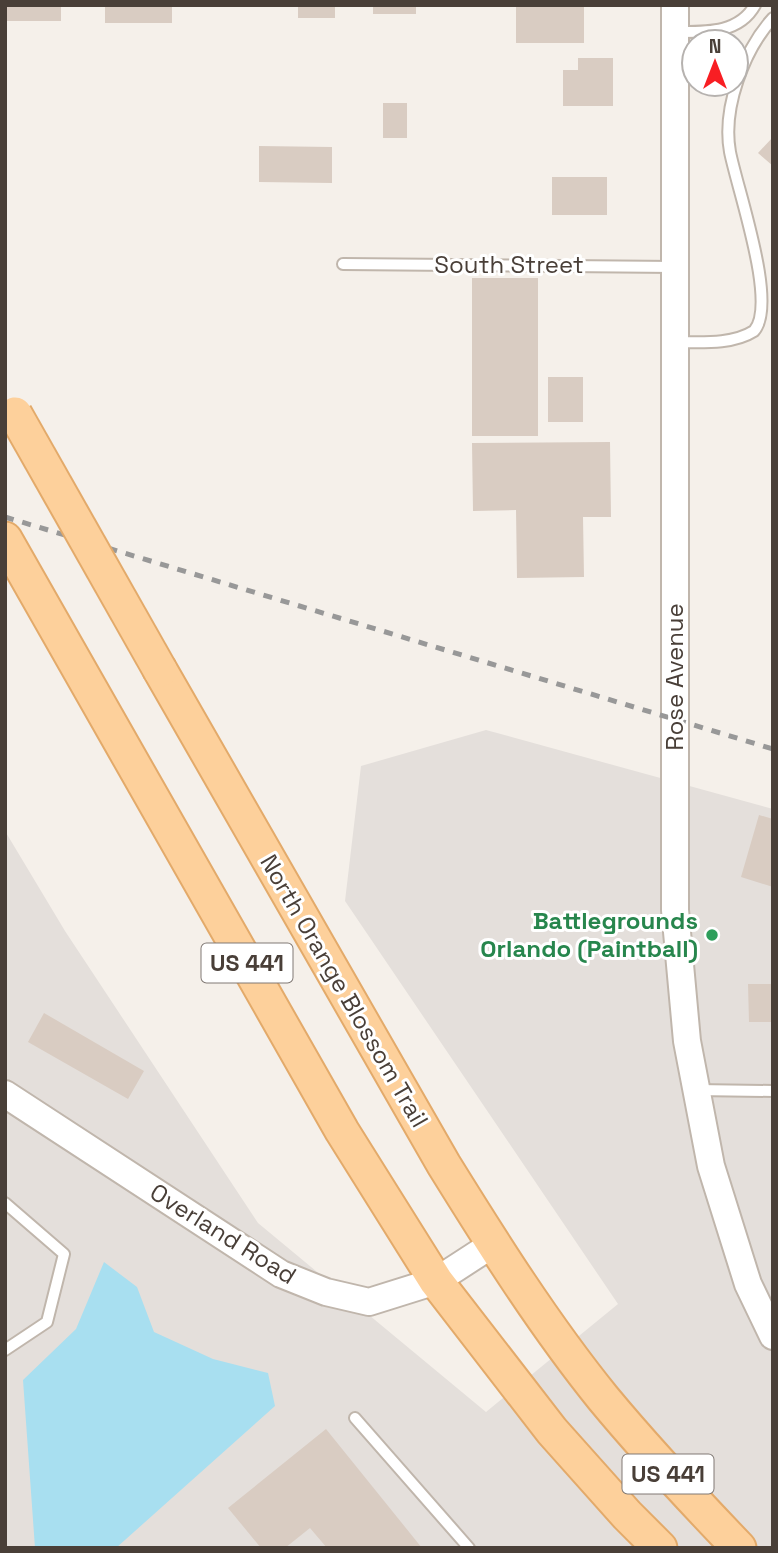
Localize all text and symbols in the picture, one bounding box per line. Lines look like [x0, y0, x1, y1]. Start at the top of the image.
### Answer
north arrow [680, 28, 750, 98]
text: N [709, 34, 721, 59]
street label: South Street [434, 249, 584, 280]
street label: Rose Avenue [659, 603, 690, 751]
street label: North Orange Blossom Trail [253, 849, 435, 1133]
place label: Battlegrounds Orlando (Paintball) [480, 905, 698, 964]
marker: Battlegrounds Orlando (Paintball) [704, 927, 720, 943]
road number: US 441 [202, 944, 292, 982]
street label: Overland Road [144, 1176, 302, 1291]
road number: US 441 [622, 1455, 714, 1494]

